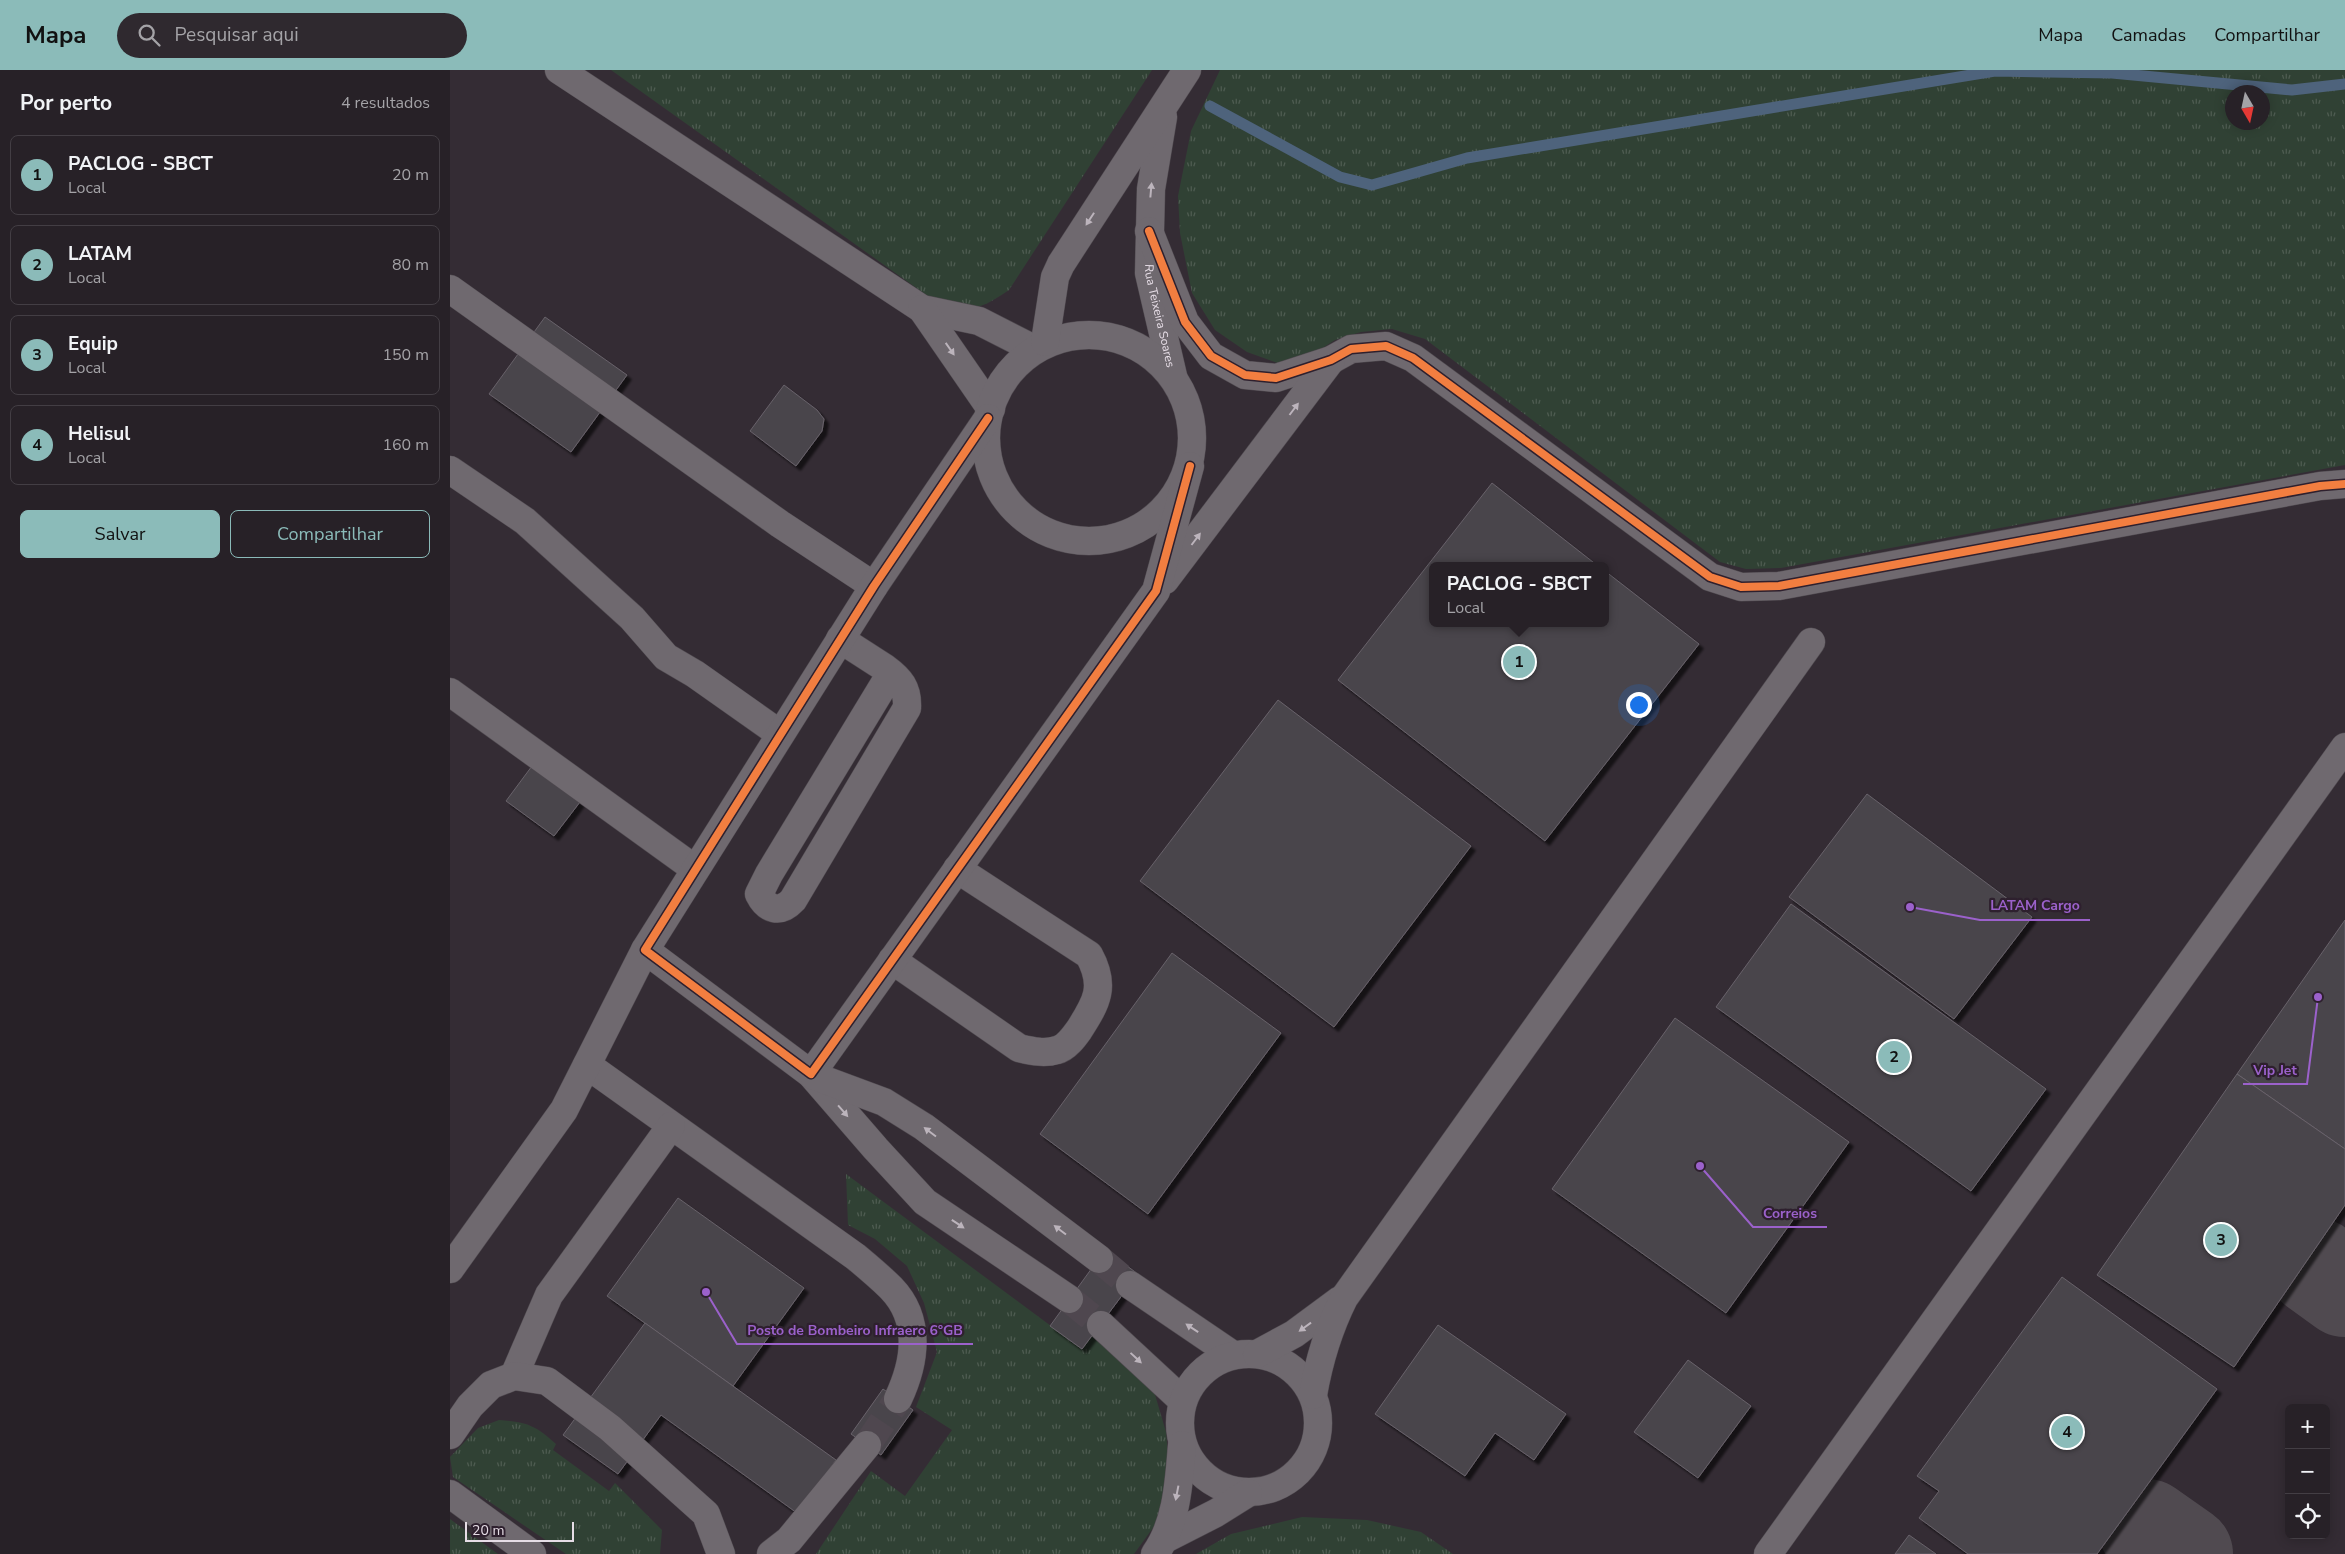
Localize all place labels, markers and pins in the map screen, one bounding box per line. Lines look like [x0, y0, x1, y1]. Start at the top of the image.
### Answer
pin: 1 [1503, 643, 1535, 681]
callout: LATAM Cargo [1980, 891, 2090, 920]
pin: 2 [1878, 1038, 1910, 1076]
callout: Vip Jet [2243, 1055, 2307, 1084]
callout: Correios [1753, 1198, 1827, 1227]
pin: 3 [2205, 1221, 2237, 1259]
callout: Posto de Bombeiro Infraero 6ºGB [737, 1315, 973, 1344]
pin: 4 [2051, 1413, 2083, 1451]

